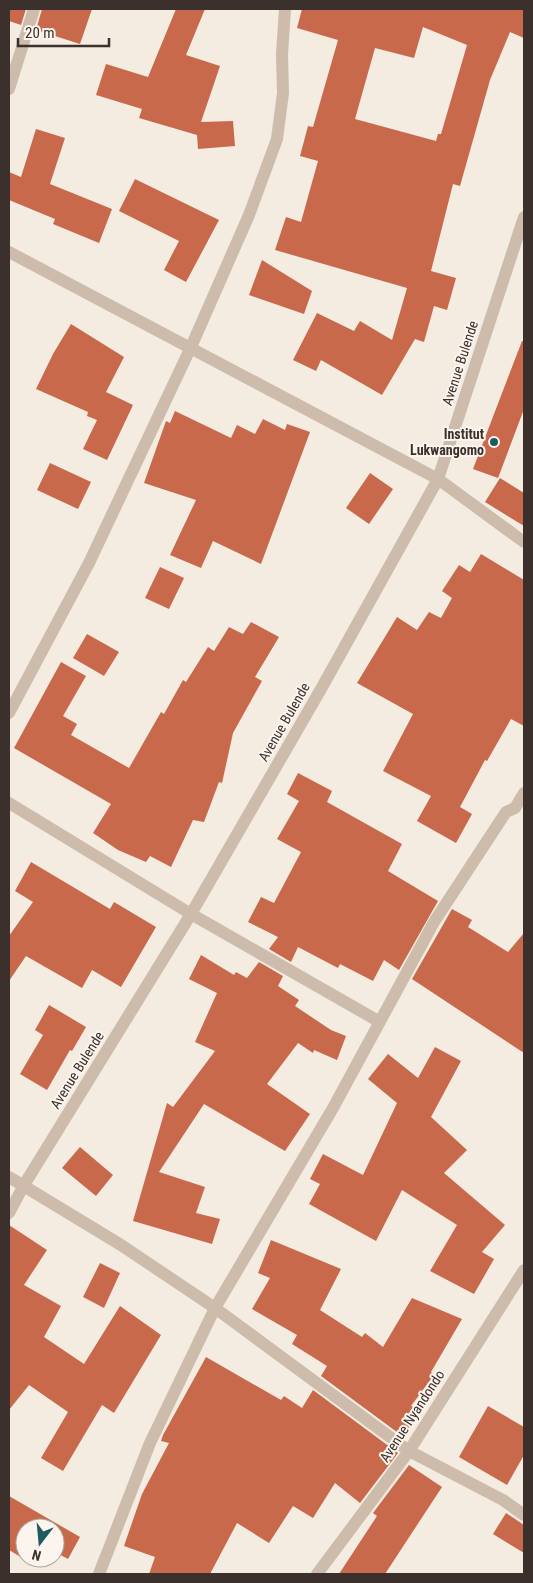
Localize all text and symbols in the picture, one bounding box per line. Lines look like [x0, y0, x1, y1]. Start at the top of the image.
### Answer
scale bar [18, 15, 109, 47]
text: 20 m [25, 24, 55, 42]
street label: Avenue Bulende [439, 318, 481, 407]
place label: Institut Lukwangomo [410, 426, 484, 458]
marker: Institut Lukwangomo [488, 436, 500, 448]
street label: Avenue Bulende [255, 680, 313, 764]
street label: Avenue Bulende [47, 1028, 107, 1112]
street label: Avenue Nyandondo [376, 1367, 448, 1465]
north arrow [15, 1518, 65, 1568]
text: N [30, 1547, 43, 1564]

